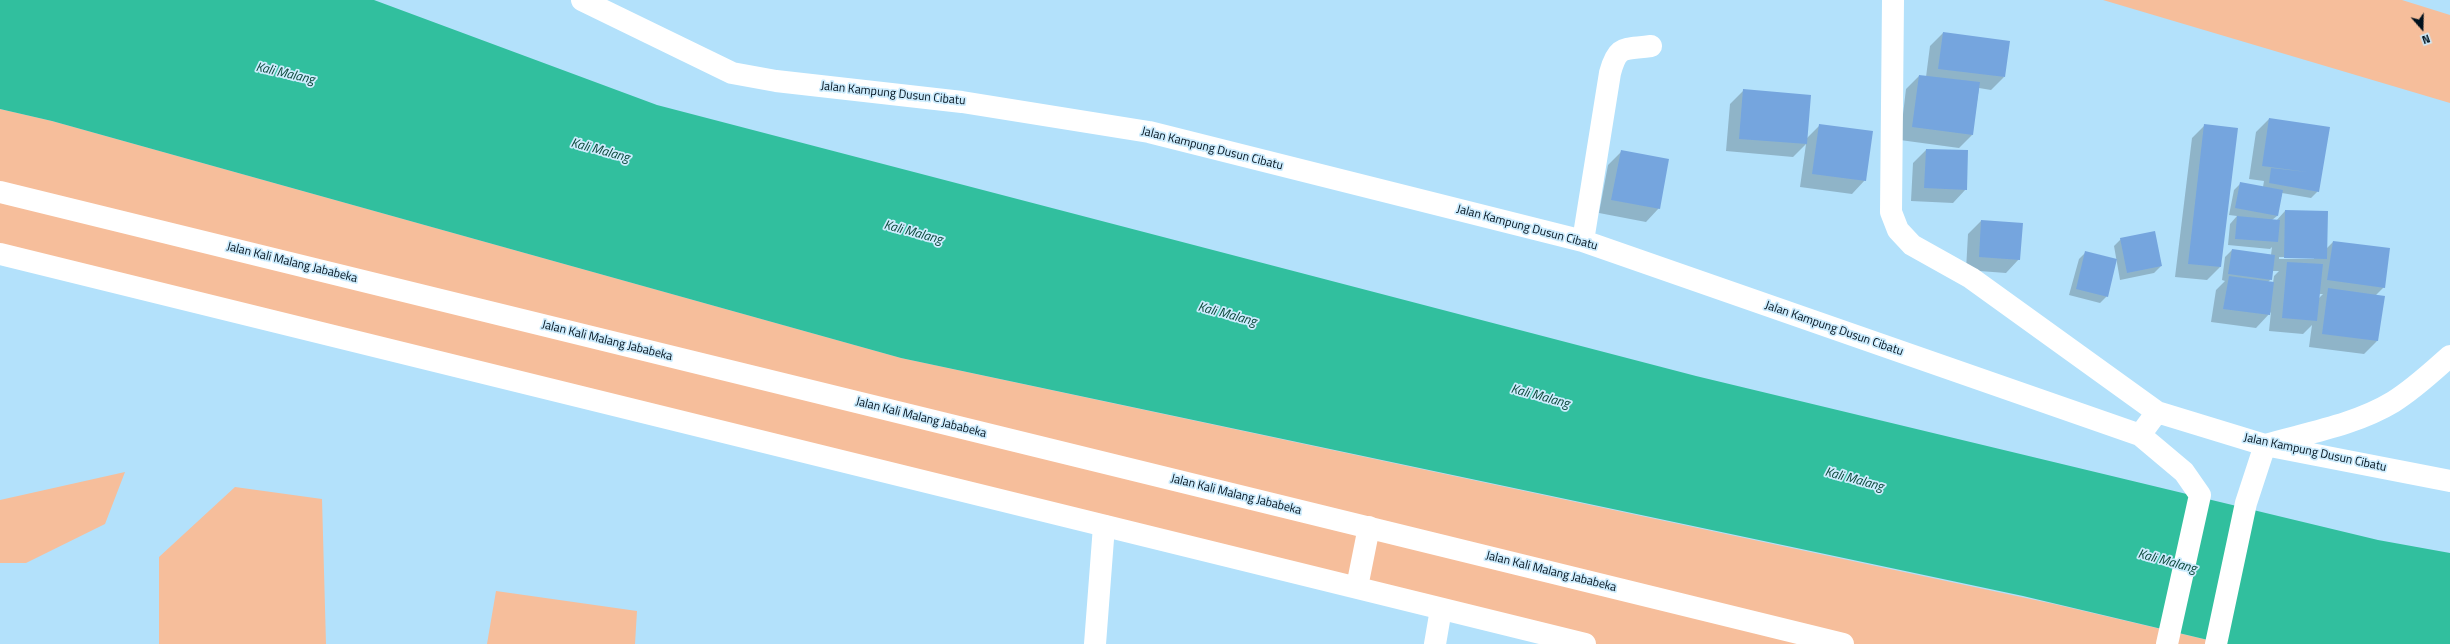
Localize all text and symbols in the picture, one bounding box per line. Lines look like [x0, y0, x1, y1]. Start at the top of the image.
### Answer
north arrow [2402, 8, 2442, 48]
text: N [2420, 30, 2432, 48]
water label: Kali Malang [254, 60, 316, 88]
street label: Jalan Kampung Dusun Cibatu [820, 79, 966, 109]
street label: Jalan Kampung Dusun Cibatu [1140, 124, 1284, 174]
water label: Kali Malang [569, 136, 631, 166]
street label: Jalan Kampung Dusun Cibatu [1455, 202, 1599, 254]
water label: Kali Malang [882, 218, 944, 248]
street label: Jalan Kali Malang Jababeka [225, 240, 359, 286]
street label: Jalan Kampung Dusun Cibatu [1763, 299, 1905, 359]
water label: Kali Malang [1196, 300, 1258, 330]
street label: Jalan Kali Malang Jababeka [540, 318, 674, 364]
water label: Kali Malang [1509, 382, 1571, 412]
street label: Jalan Kali Malang Jababeka [854, 395, 988, 441]
street label: Jalan Kampung Dusun Cibatu [2242, 431, 2388, 475]
water label: Kali Malang [1823, 465, 1885, 495]
street label: Jalan Kali Malang Jababeka [1169, 472, 1303, 518]
water label: Kali Malang [2136, 547, 2198, 577]
street label: Jalan Kali Malang Jababeka [1484, 549, 1618, 595]

